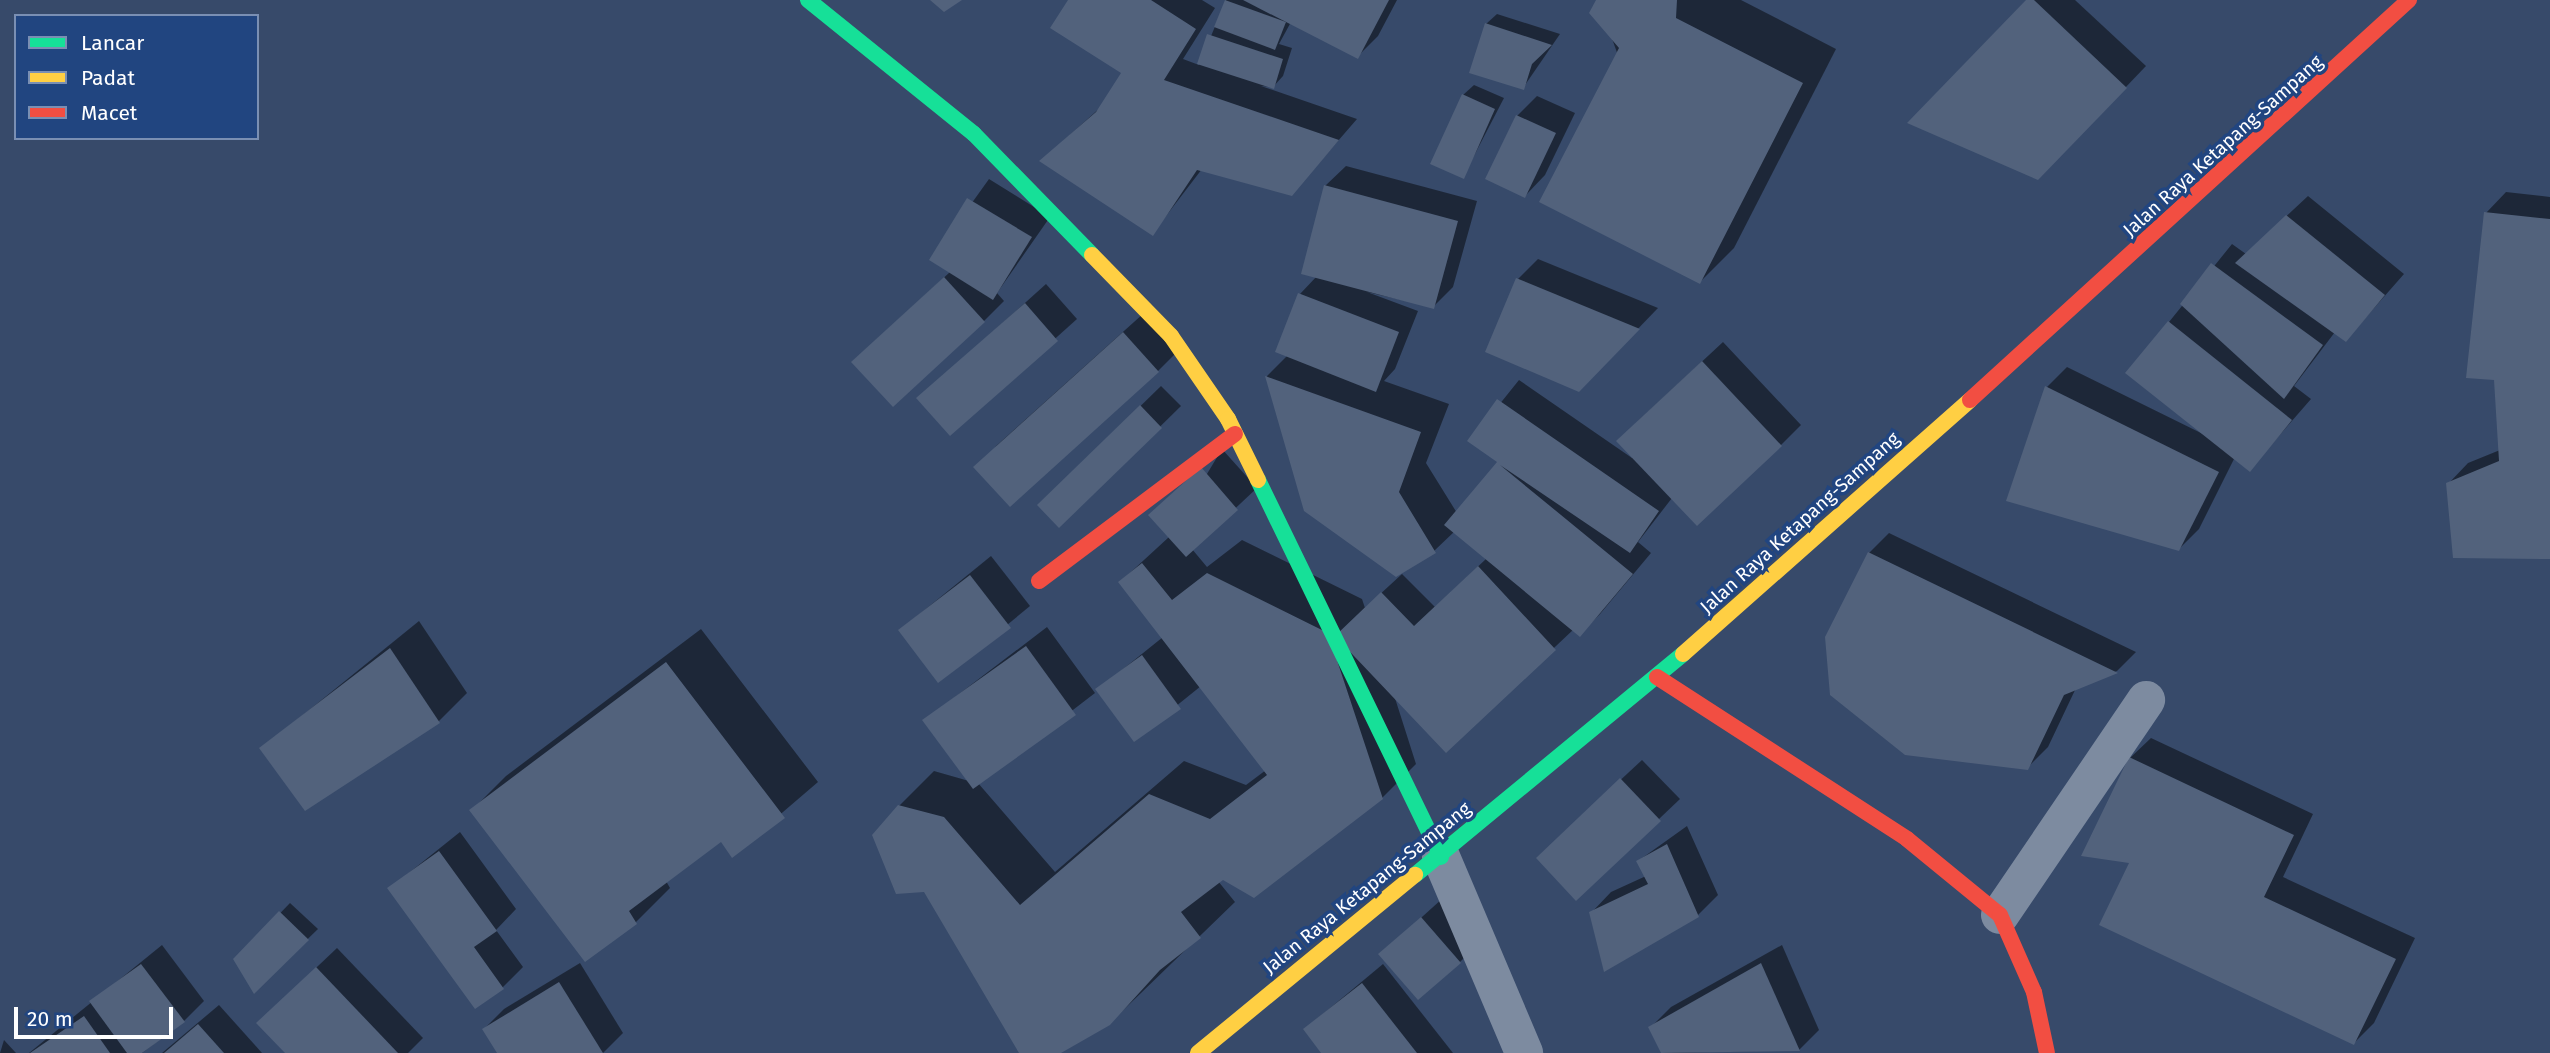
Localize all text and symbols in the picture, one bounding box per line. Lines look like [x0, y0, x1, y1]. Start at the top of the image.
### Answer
legend [14, 14, 259, 140]
text: Lancar [81, 30, 144, 56]
street label: Jalan Raya Ketapang-Sampang [2119, 50, 2327, 242]
text: Padat [81, 65, 135, 91]
text: Macet [81, 100, 137, 126]
street label: Jalan Raya Ketapang-Sampang [1696, 427, 1904, 619]
street label: Jalan Raya Ketapang-Sampang [1259, 797, 1475, 979]
scale bar [18, 993, 177, 1038]
text: 20 m [27, 1006, 73, 1032]

